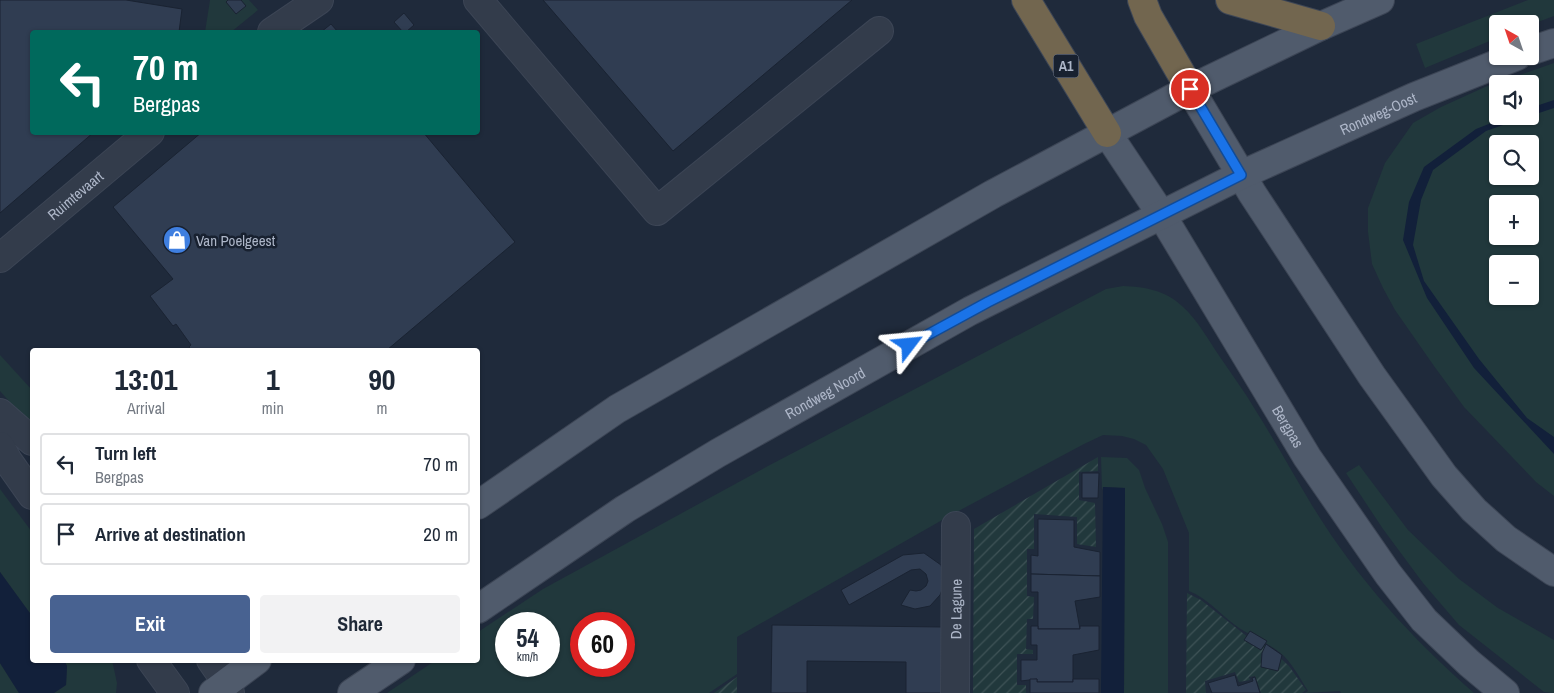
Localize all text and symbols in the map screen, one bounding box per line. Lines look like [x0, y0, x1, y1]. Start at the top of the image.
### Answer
north arrow [1489, 15, 1539, 65]
map controls [1489, 15, 1539, 305]
text: 70 m [133, 44, 198, 91]
icon: left [50, 50, 115, 115]
road number: A1 [1054, 54, 1078, 78]
pin [1169, 68, 1211, 110]
icon: arrive [1176, 75, 1204, 103]
button: sound [1489, 75, 1539, 125]
street label: Rondweg-Oost [1336, 87, 1420, 140]
text: Bergpas [133, 89, 200, 119]
button: search [1489, 135, 1539, 185]
street label: Ruimtevaart [43, 165, 108, 225]
button: + [1489, 195, 1539, 245]
shop icon: Van Poelgeest [162, 225, 192, 255]
place label: Van Poelgeest [196, 230, 276, 251]
button: − [1489, 255, 1539, 305]
position arrow [882, 318, 934, 370]
text: 13:01 [114, 359, 177, 399]
text: 1 [266, 359, 280, 399]
text: 90 [368, 359, 396, 399]
street label: Rondweg Noord [781, 362, 869, 424]
text: Arrival [127, 397, 165, 419]
text: min [262, 397, 284, 419]
text: m [376, 397, 387, 419]
street label: Bergpas [1268, 401, 1309, 451]
text: Turn left [95, 440, 156, 466]
icon: left [52, 450, 80, 478]
text: 70 m [423, 451, 458, 477]
text: Bergpas [95, 466, 144, 488]
icon: arrive [52, 520, 80, 548]
text: Arrive at destination [95, 521, 246, 547]
text: 20 m [423, 521, 458, 547]
street label: De Lagune [945, 579, 966, 639]
button: Exit [50, 595, 250, 653]
button: Share [260, 595, 460, 653]
speed limit sign: 60 [570, 612, 635, 677]
text: 54 [516, 621, 539, 655]
text: km/h [517, 649, 538, 665]

